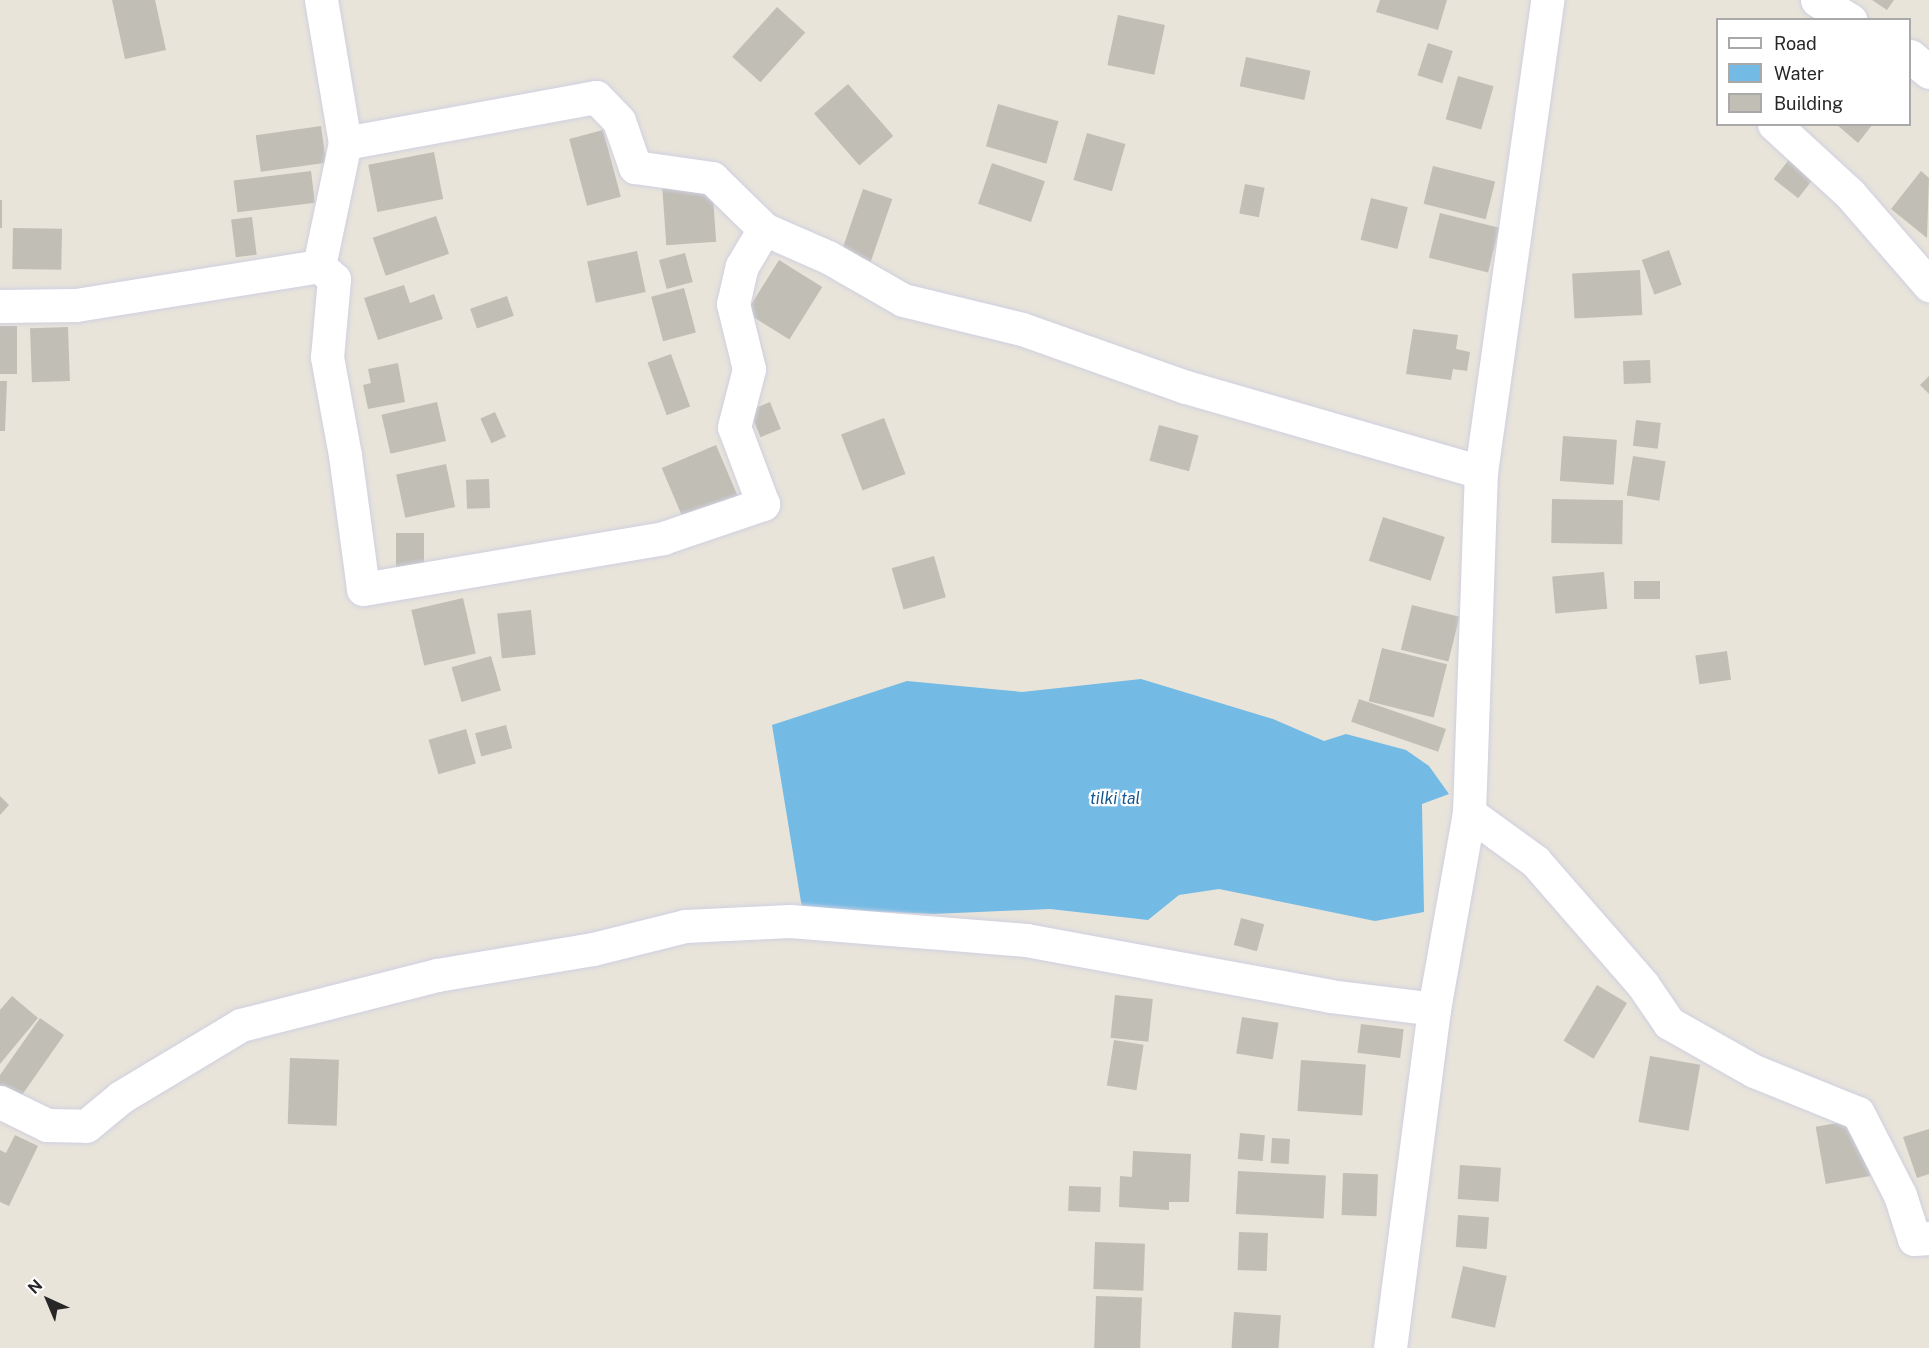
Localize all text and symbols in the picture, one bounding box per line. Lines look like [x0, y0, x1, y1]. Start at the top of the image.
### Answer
legend [1716, 18, 1911, 126]
text: Road [1774, 33, 1817, 54]
text: Water [1774, 63, 1824, 84]
text: Building [1774, 93, 1843, 114]
water label: tilki tal [1090, 789, 1140, 809]
north arrow [18, 1270, 78, 1330]
text: N [24, 1276, 46, 1298]

